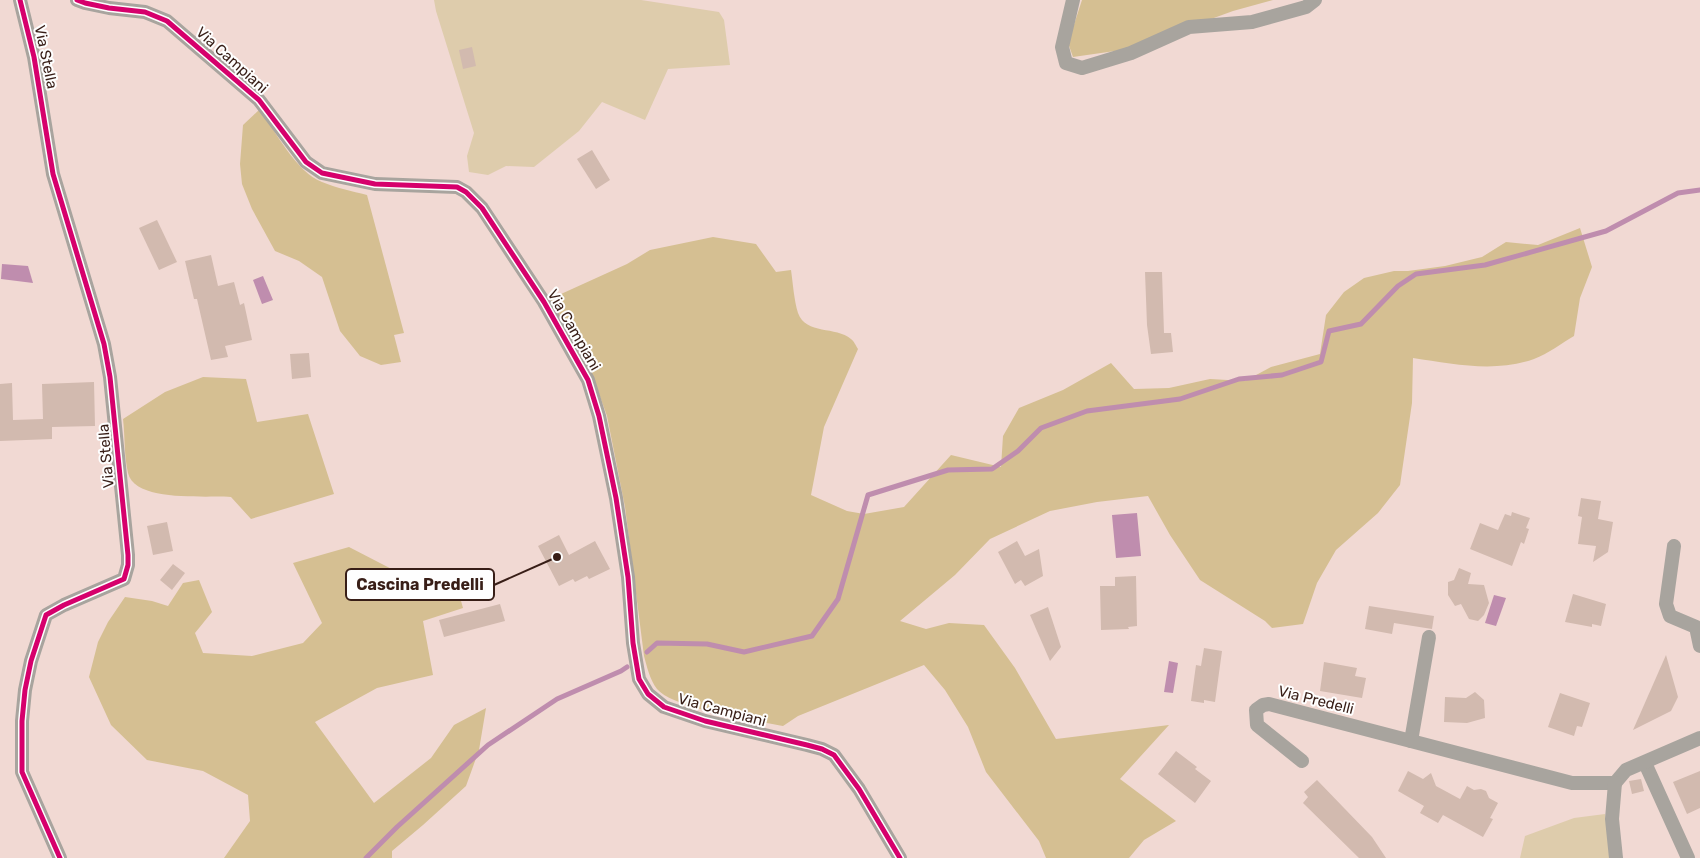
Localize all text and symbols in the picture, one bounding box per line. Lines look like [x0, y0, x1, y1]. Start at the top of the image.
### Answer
street label: Via Campiani [192, 23, 272, 97]
street label: Via Stella [30, 24, 62, 90]
street label: Via Campiani [544, 286, 604, 374]
street label: Via Stella [94, 423, 118, 489]
callout: Cascina Predelli [346, 569, 494, 600]
text: Cascina Predelli [356, 575, 484, 594]
street label: Via Predelli [1276, 682, 1356, 718]
street label: Via Campiani [676, 690, 768, 730]

